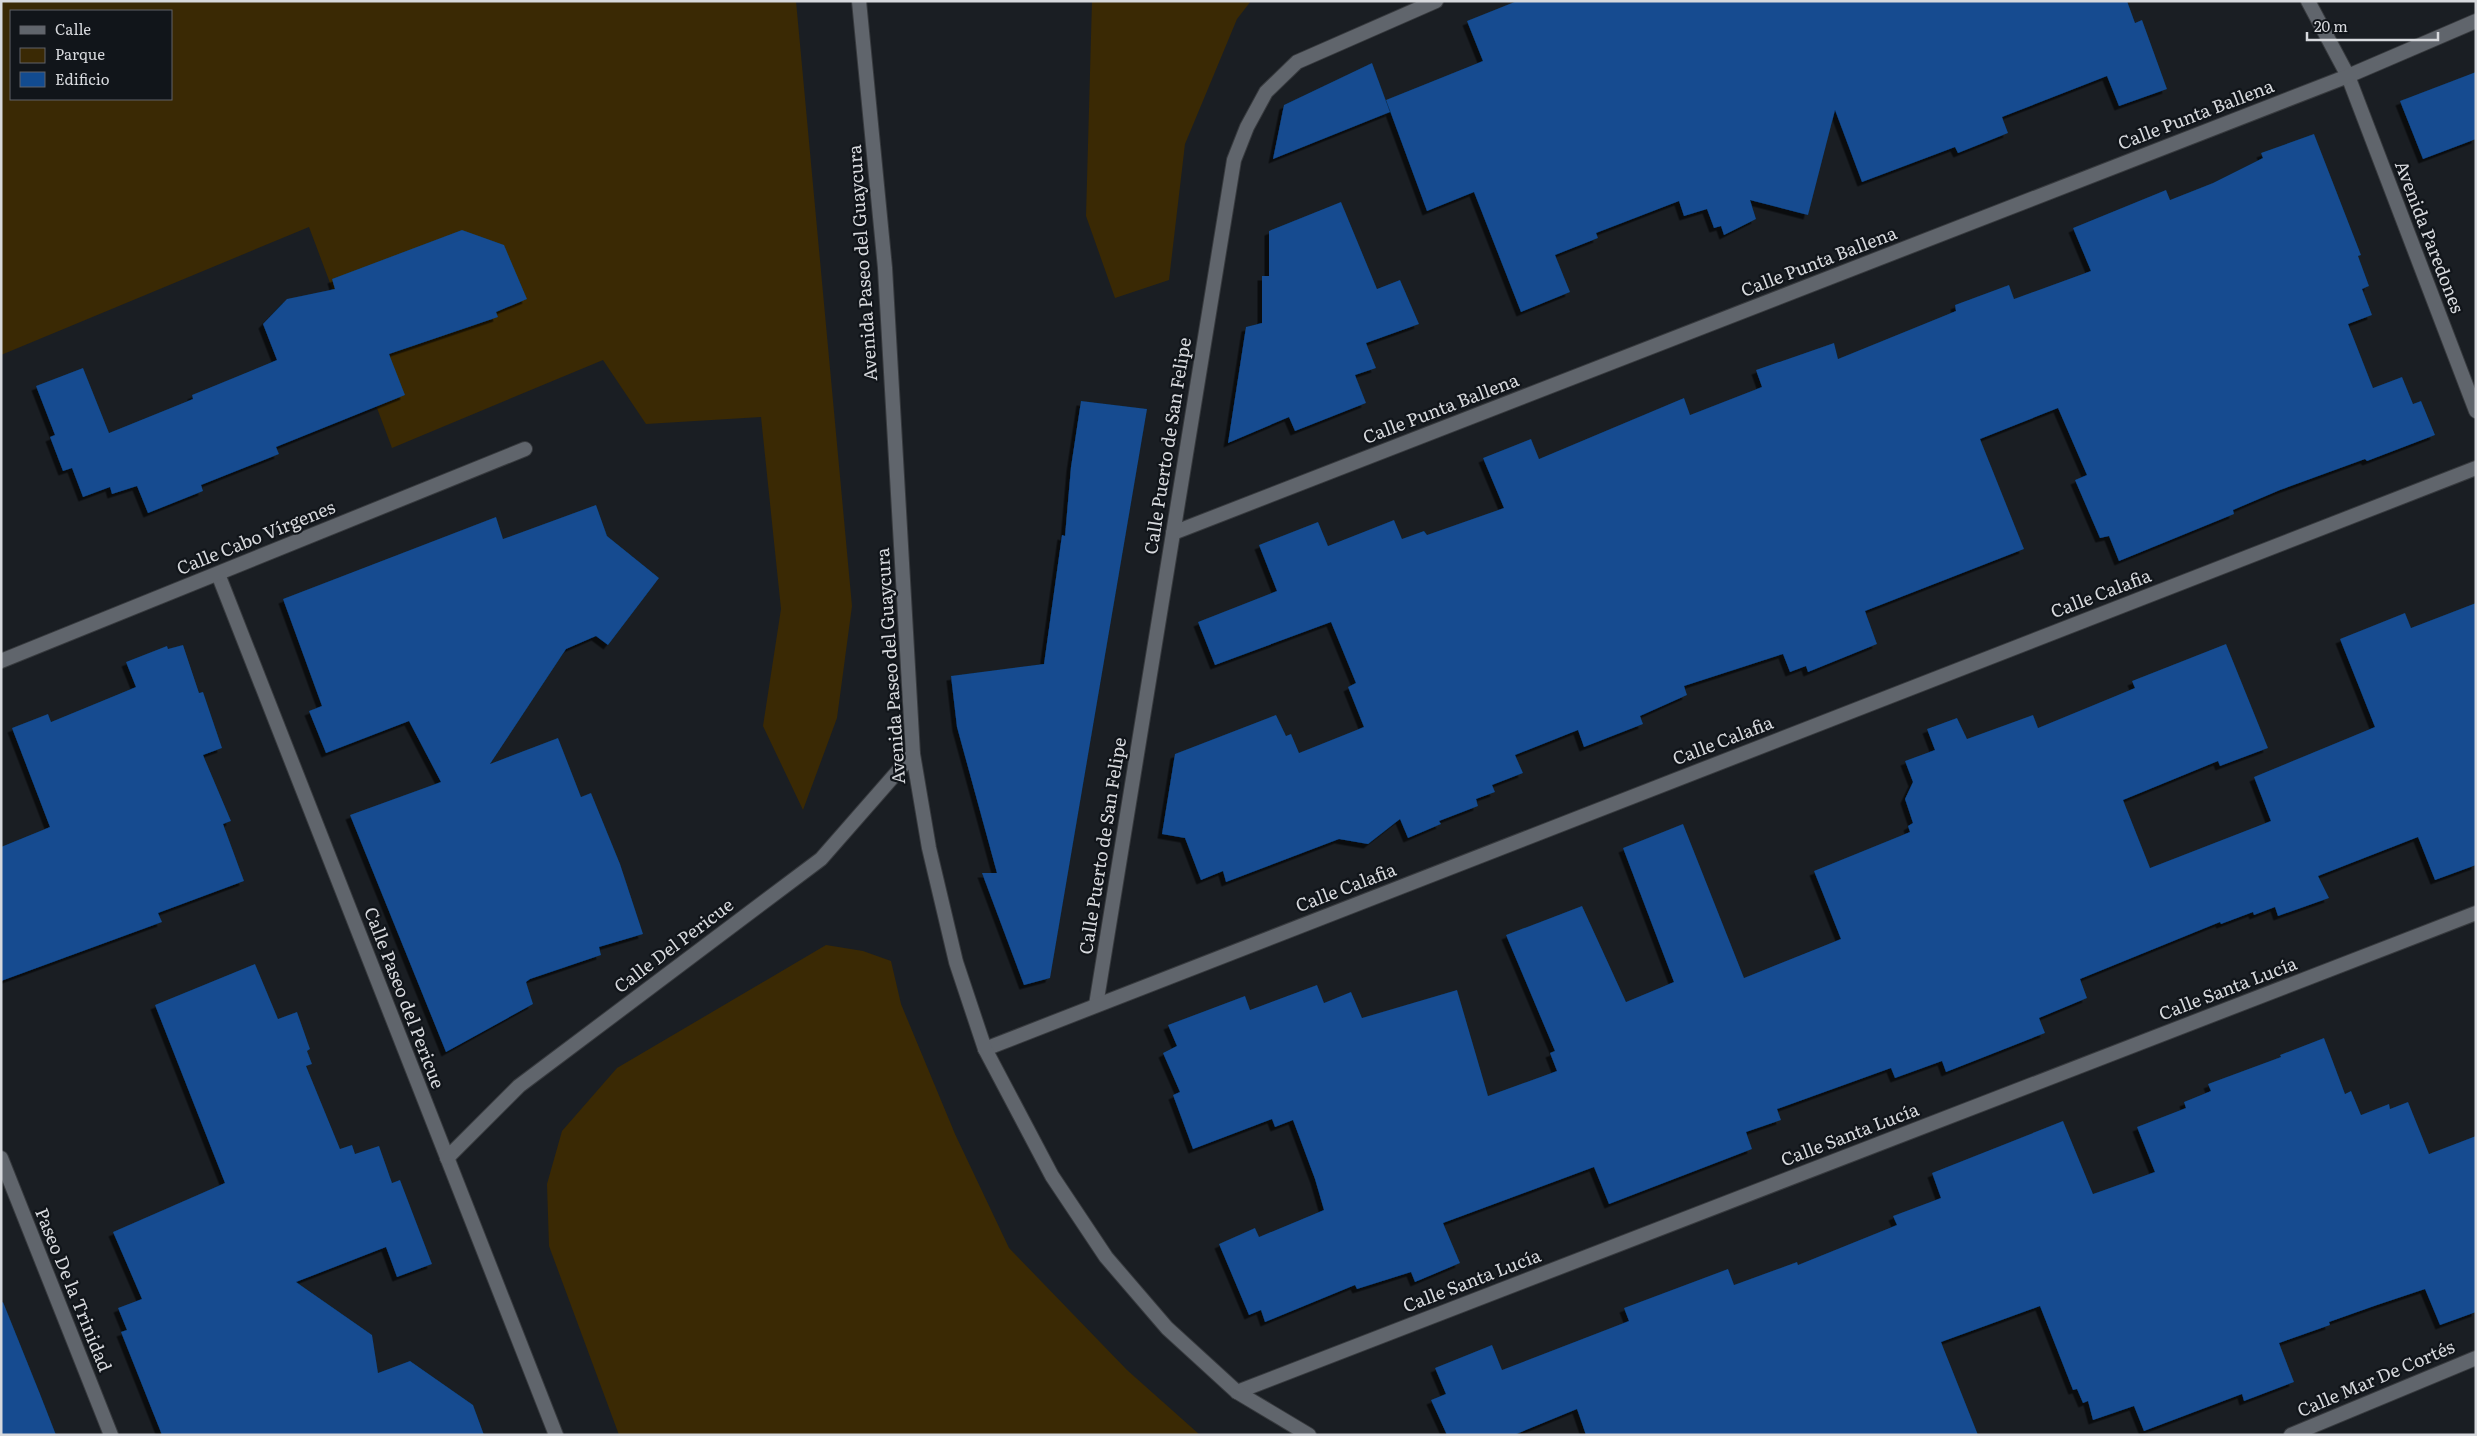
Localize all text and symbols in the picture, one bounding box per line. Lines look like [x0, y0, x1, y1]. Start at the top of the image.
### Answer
legend [10, 10, 172, 100]
scale bar [2307, 10, 2438, 42]
text: 20 m [2314, 14, 2348, 37]
text: Calle [55, 17, 91, 40]
text: Parque [55, 42, 105, 65]
text: Edificio [55, 67, 110, 90]
street label: Calle Punta Ballena [2114, 71, 2278, 156]
street label: Avenida Paseo del Guaycura [840, 144, 883, 382]
street label: Avenida Paredones [2389, 156, 2472, 317]
street label: Calle Punta Ballena [1737, 218, 1901, 303]
street label: Calle Puerto de San Felipe [1136, 335, 1197, 556]
street label: Calle Punta Ballena [1359, 365, 1523, 450]
street label: Calle Cabo Vírgenes [172, 492, 339, 581]
street label: Avenida Paseo del Guaycura [868, 547, 911, 785]
street label: Calle Calafia [2046, 561, 2155, 624]
street label: Calle Calafia [1668, 708, 1777, 771]
street label: Calle Puerto de San Felipe [1071, 735, 1132, 956]
street label: Calle Calafia [1291, 855, 1400, 918]
street label: Calle Del Pericue [608, 891, 739, 999]
street label: Calle Paseo del Pericue [358, 903, 453, 1092]
street label: Calle Santa Lucía [2154, 949, 2301, 1026]
street label: Calle Santa Lucía [1776, 1095, 1923, 1172]
street label: Paseo De la Trinidad [29, 1203, 120, 1376]
street label: Calle Santa Lucía [1398, 1241, 1545, 1318]
street label: Calle Mar De Cortés [2292, 1332, 2458, 1423]

